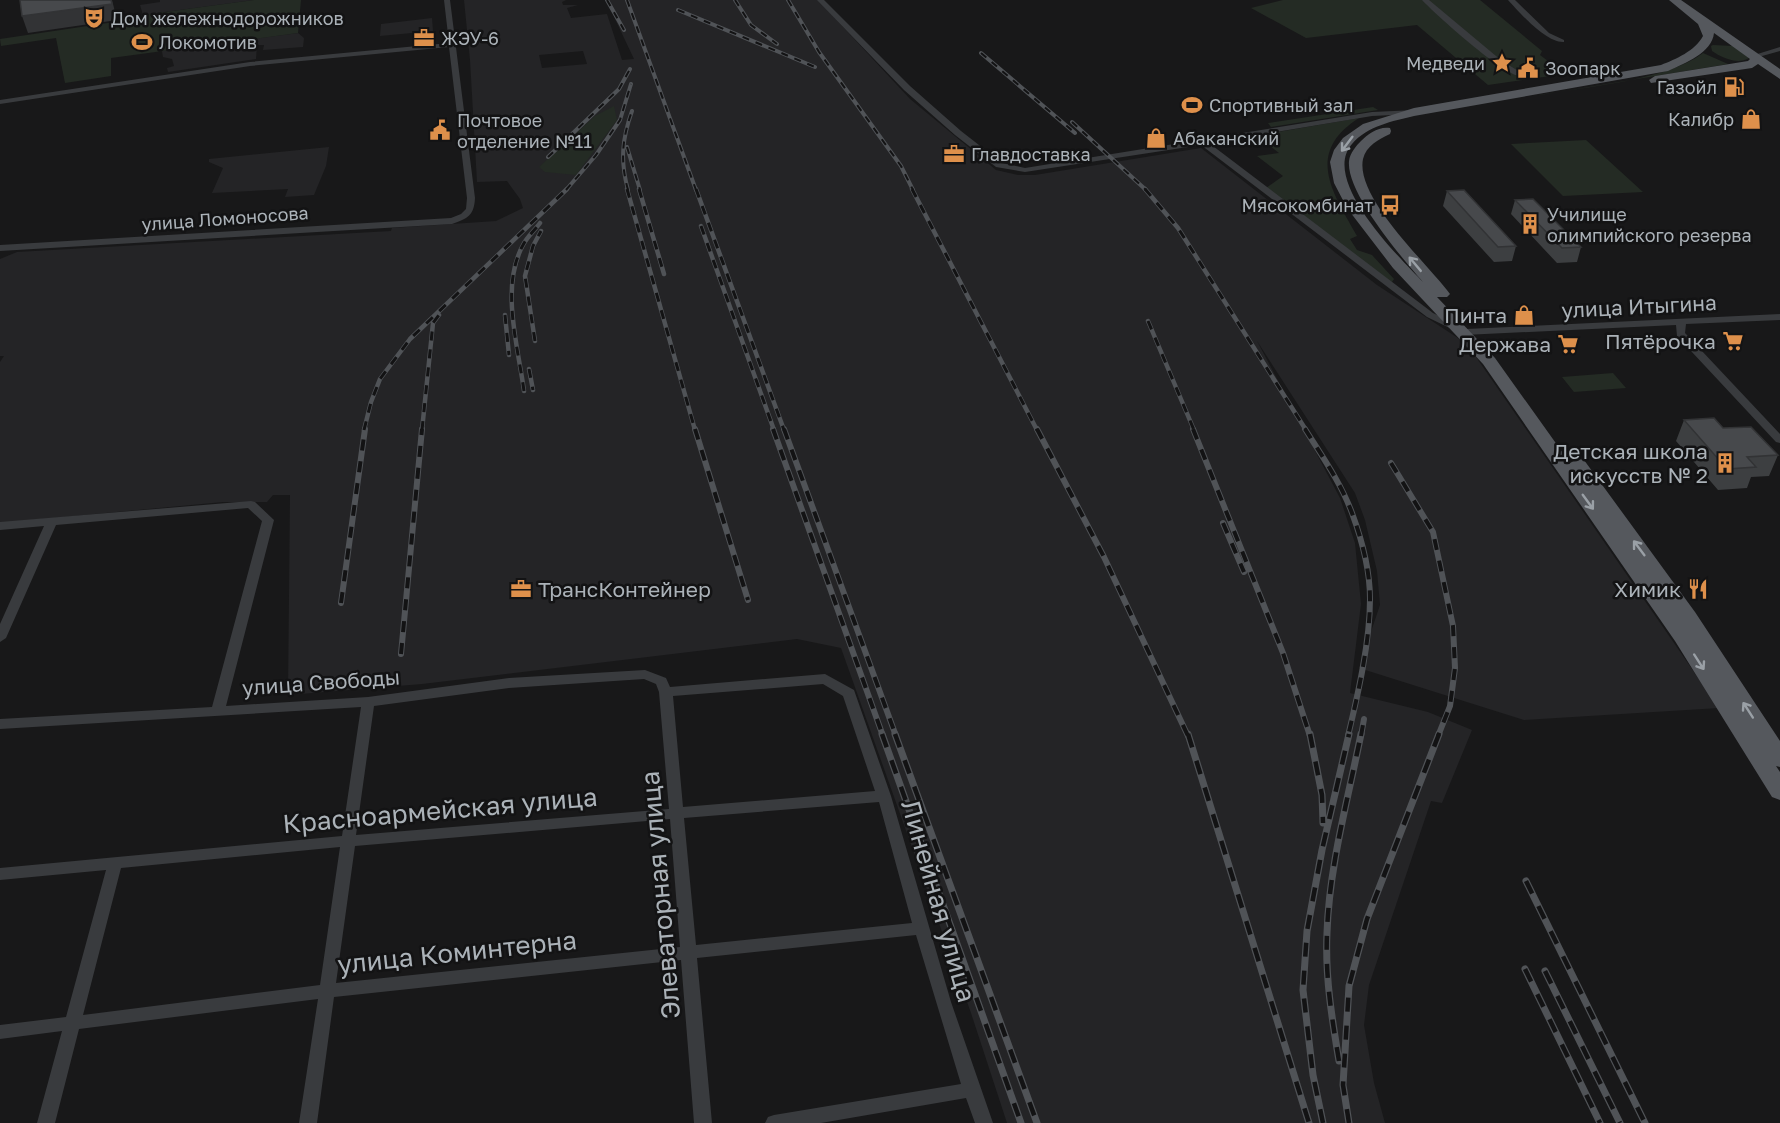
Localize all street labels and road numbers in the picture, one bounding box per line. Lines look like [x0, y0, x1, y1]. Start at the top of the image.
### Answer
street label: улица Ломоносова [141, 201, 309, 235]
street label: улица Итыгина [1561, 289, 1717, 323]
street label: улица Свободы [241, 664, 401, 700]
street label: Элеваторная улица [634, 770, 686, 1020]
street label: Красноармейская улица [281, 781, 599, 839]
street label: Линейная улица [895, 796, 983, 1006]
street label: улица Коминтерна [336, 924, 578, 980]

